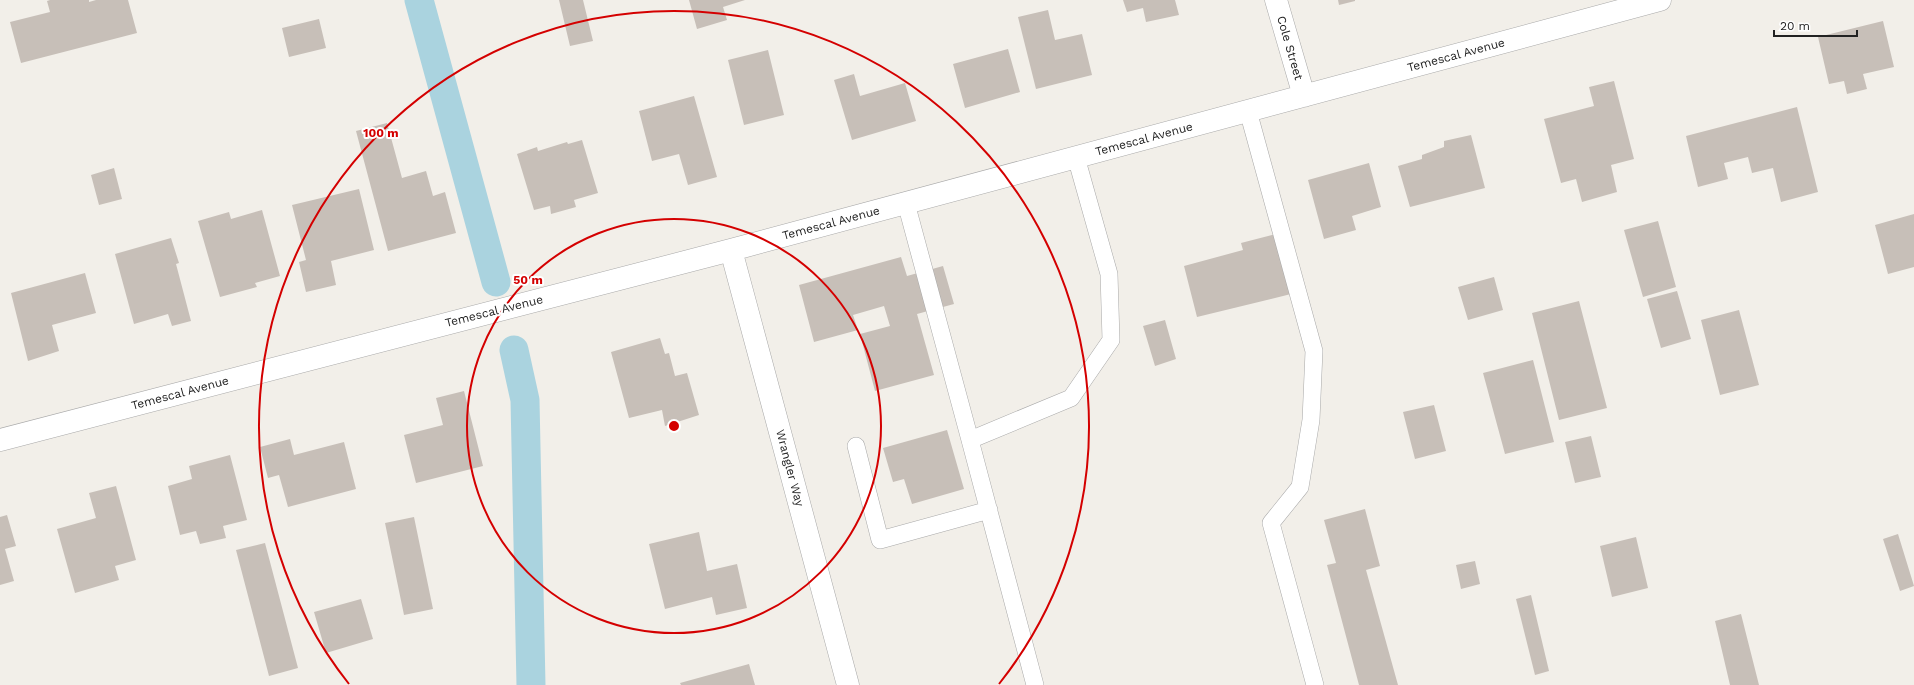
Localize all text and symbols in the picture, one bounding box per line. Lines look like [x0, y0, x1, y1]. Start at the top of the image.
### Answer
scale bar [1774, 12, 1857, 38]
street label: Cole Street [1274, 14, 1306, 82]
text: 20 m [1780, 19, 1810, 33]
street label: Temescal Avenue [1406, 35, 1506, 75]
street label: Temescal Avenue [1094, 119, 1194, 159]
text: 100 m [363, 126, 399, 140]
street label: Temescal Avenue [781, 203, 881, 243]
text: 50 m [513, 273, 543, 287]
street label: Temescal Avenue [444, 292, 544, 330]
street label: Temescal Avenue [130, 373, 230, 413]
centre of rings [667, 419, 681, 433]
street label: Wrangler Way [773, 428, 807, 509]

